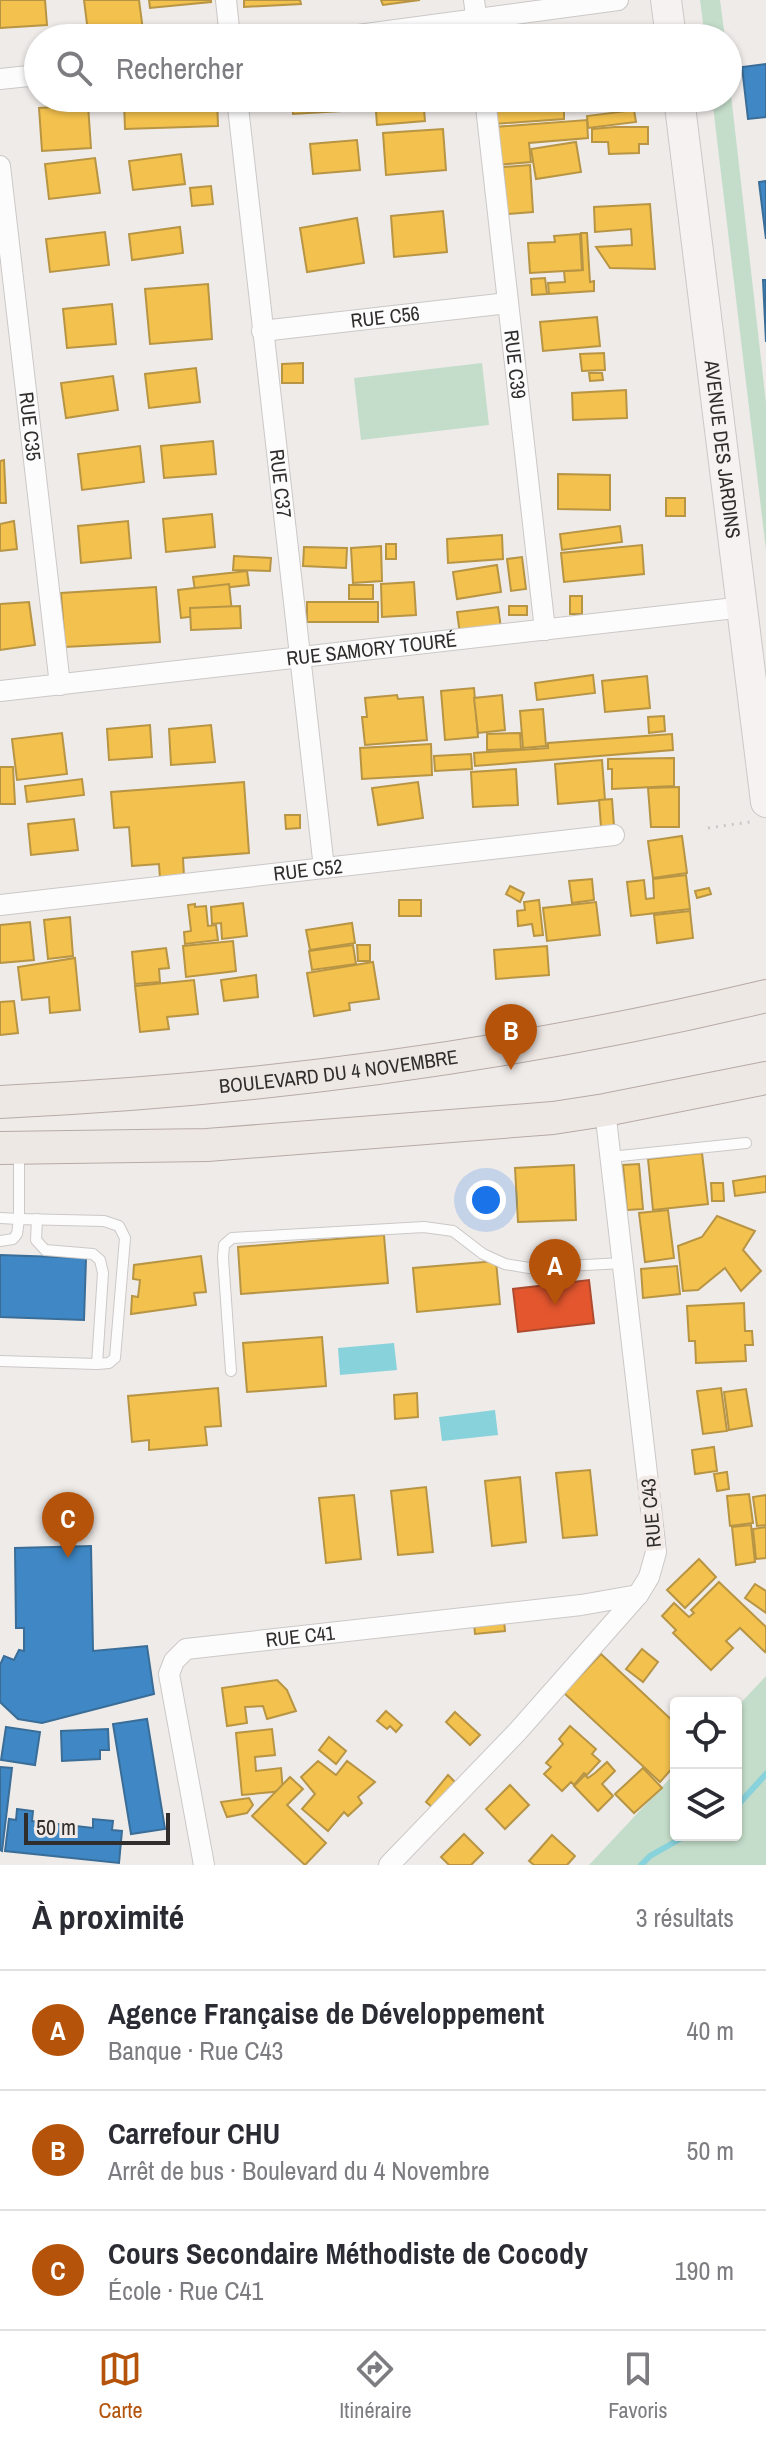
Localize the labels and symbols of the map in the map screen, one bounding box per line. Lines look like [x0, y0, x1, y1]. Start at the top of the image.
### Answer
street label: RUE C56 [349, 299, 421, 334]
street label: RUE C39 [498, 328, 533, 400]
street label: AVENUE DES JARDINS [698, 358, 747, 540]
street label: RUE C35 [13, 390, 48, 462]
street label: RUE C37 [264, 448, 298, 519]
street label: RUE SAMORY TOURÉ [285, 626, 458, 672]
street label: RUE C52 [272, 852, 344, 887]
pin: B [485, 1004, 537, 1070]
street label: BOULEVARD DU 4 NOVEMBRE [218, 1043, 460, 1099]
your location [466, 1180, 506, 1220]
pin: A [529, 1239, 581, 1305]
street label: RUE C43 [634, 1477, 667, 1549]
pin: C [42, 1492, 94, 1558]
street label: RUE C41 [264, 1619, 336, 1653]
scale bar [24, 1809, 170, 1845]

